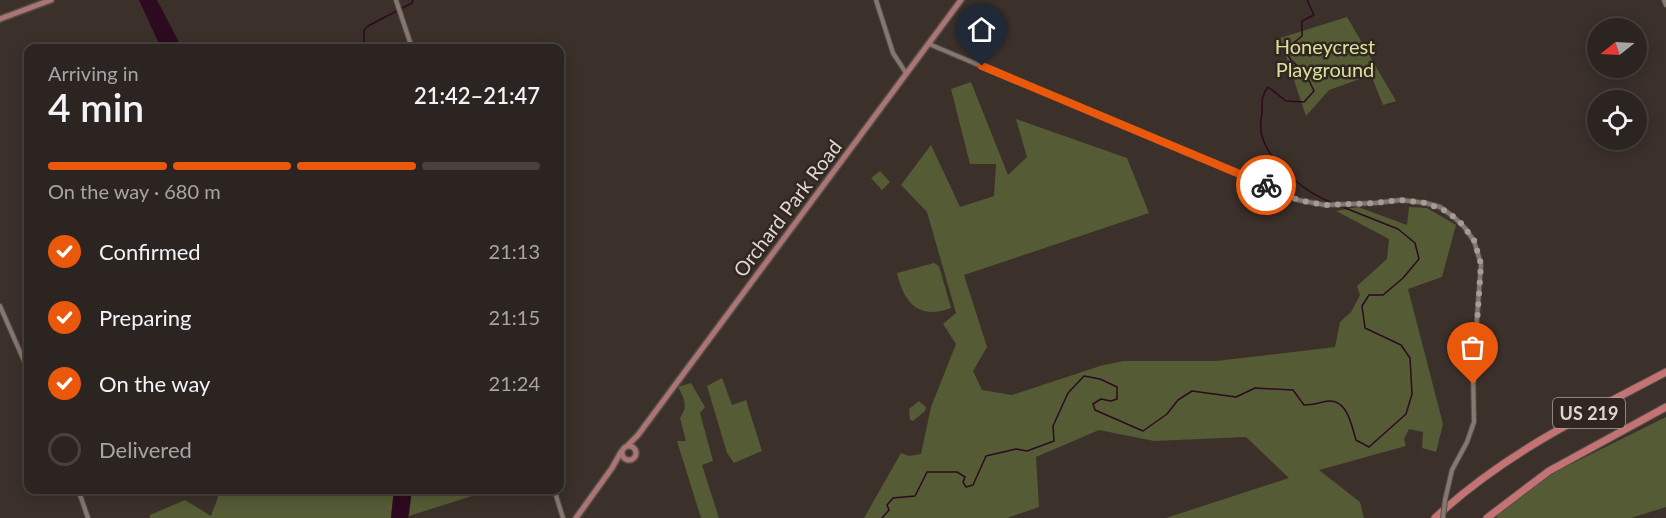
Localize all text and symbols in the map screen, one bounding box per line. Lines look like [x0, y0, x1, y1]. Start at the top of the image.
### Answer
pin [956, 4, 1007, 66]
icon: home [965, 13, 998, 46]
north arrow [1587, 18, 1647, 78]
map controls [1587, 18, 1647, 150]
park label: Honeycrest Playground [1275, 34, 1375, 81]
text: Arriving in [48, 61, 139, 85]
text: 21:42–21:47 [414, 82, 540, 109]
text: 4 min [48, 84, 144, 130]
button: locate [1587, 90, 1647, 150]
street label: Orchard Park Road [728, 135, 846, 281]
courier [1236, 155, 1296, 215]
icon: bike [1250, 169, 1283, 202]
text: On the way · 680 m [48, 179, 221, 203]
icon: check [48, 235, 81, 268]
text: Confirmed [99, 238, 201, 265]
text: 21:13 [489, 239, 540, 263]
icon: check [48, 301, 81, 334]
text: Preparing [99, 304, 191, 331]
text: 21:15 [489, 305, 540, 329]
pin [1447, 322, 1498, 384]
icon: bag [1456, 331, 1489, 364]
icon: check [48, 367, 81, 400]
text: On the way [99, 370, 210, 397]
text: 21:24 [489, 371, 540, 395]
road number: US 219 [1553, 398, 1625, 428]
text: Delivered [99, 436, 192, 463]

